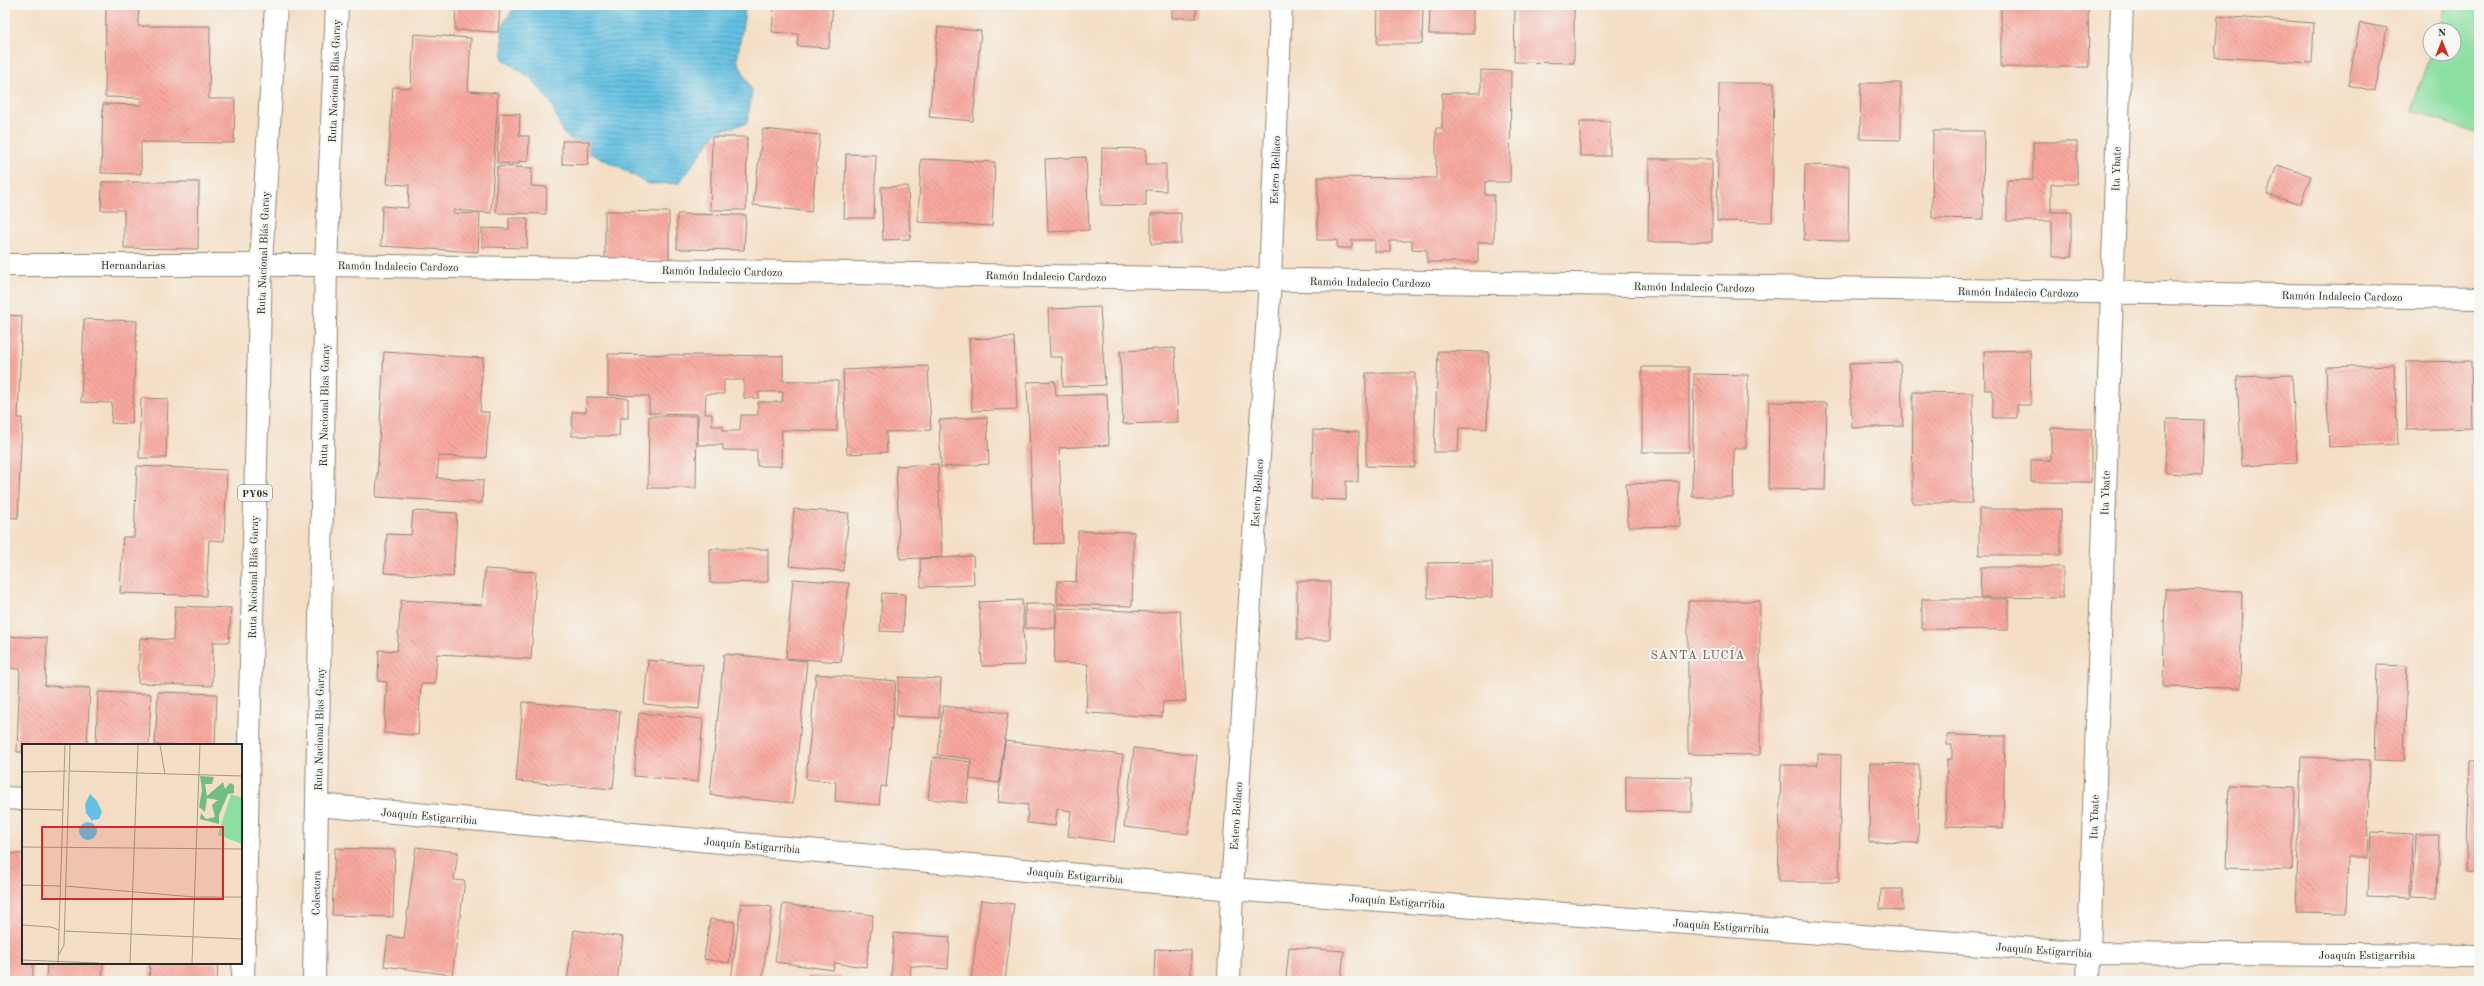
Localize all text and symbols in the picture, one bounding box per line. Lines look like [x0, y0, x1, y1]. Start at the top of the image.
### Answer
street label: Ruta Nacional Blas Garay [328, 19, 343, 143]
north arrow [2422, 22, 2462, 62]
text: N [2438, 28, 2447, 39]
street label: Estero Bellaco [1270, 136, 1283, 205]
street label: Ita Ybate [2111, 147, 2124, 192]
street label: Ruta Nacional Blás Garay [257, 191, 272, 315]
street label: Hernandarias [101, 261, 165, 272]
street label: Ramón Indalecio Cardozo [337, 261, 459, 274]
street label: Ramón Indalecio Cardozo [661, 266, 783, 279]
street label: Ramón Indalecio Cardozo [985, 271, 1107, 284]
street label: Ramón Indalecio Cardozo [1309, 277, 1431, 290]
street label: Ramón Indalecio Cardozo [1633, 282, 1755, 295]
street label: Ramón Indalecio Cardozo [1957, 287, 2079, 300]
street label: Ramón Indalecio Cardozo [2281, 291, 2403, 304]
street label: Ruta Nacional Blas Garay [319, 343, 332, 467]
street label: Estero Bellaco [1251, 458, 1266, 528]
street label: Ita Ybate [2100, 471, 2113, 516]
road number: PY08 [238, 485, 272, 501]
street label: Ruta Nacional Blás Garay [248, 515, 261, 639]
district label: SANTA LUCÍA [1651, 647, 1745, 662]
street label: Ruta Nacional Blas Garay [314, 667, 327, 791]
inset map [22, 744, 242, 964]
street label: Estero Bellaco [1230, 781, 1245, 851]
street label: Ita Ybate [2089, 795, 2102, 840]
street label: Joaquín Estigarribia [380, 808, 478, 827]
street label: Joaquín Estigarribia [703, 837, 801, 856]
street label: Joaquín Estigarribia [1026, 867, 1124, 886]
street label: Colectora [312, 870, 323, 916]
street label: Joaquín Estigarribia [1348, 894, 1446, 911]
street label: Joaquín Estigarribia [1672, 919, 1770, 936]
street label: Joaquín Estigarribia [1995, 943, 2093, 960]
street label: Joaquín Estigarribia [2319, 951, 2416, 962]

